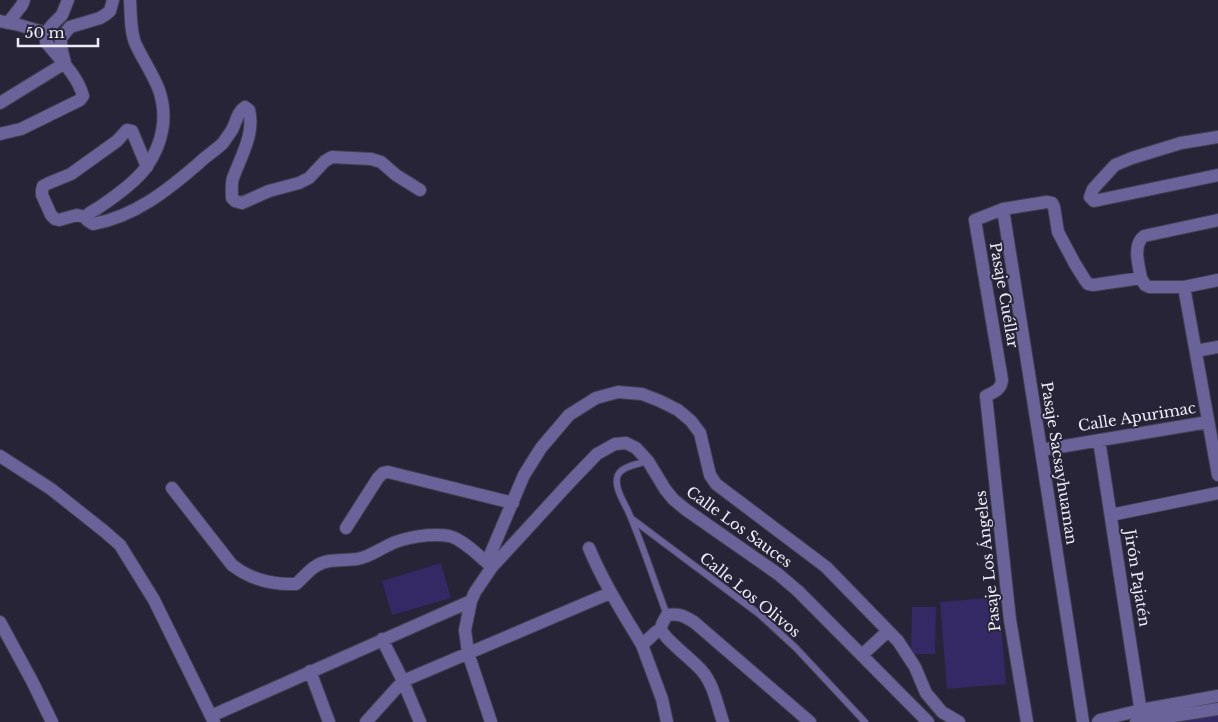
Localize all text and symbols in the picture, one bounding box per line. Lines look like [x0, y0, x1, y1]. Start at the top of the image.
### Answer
scale bar [18, 15, 98, 47]
text: 50 m [25, 23, 65, 42]
street label: Pasaje Cuéllar [986, 241, 1023, 350]
street label: Pasaje Sacsayhuaman [1037, 380, 1082, 546]
street label: Calle Apurimac [1077, 398, 1197, 435]
street label: Calle Los Sauces [683, 482, 796, 572]
street label: Pasaje Los Ángeles [971, 489, 1004, 633]
street label: Jirón Pajatén [1120, 526, 1155, 628]
street label: Calle Los Olivos [696, 548, 805, 641]

